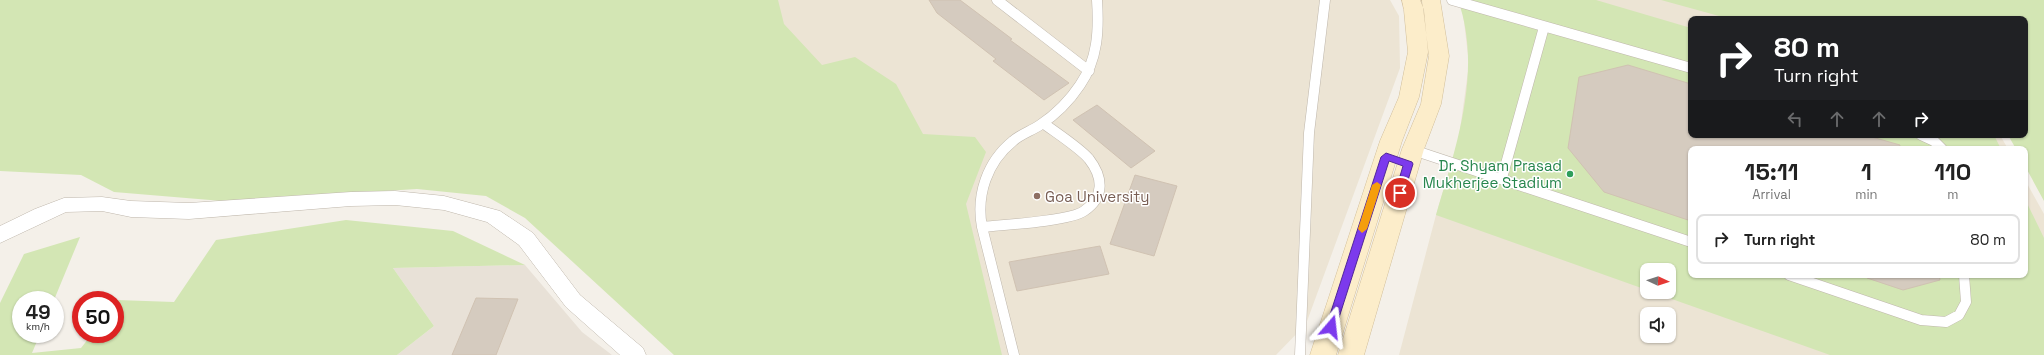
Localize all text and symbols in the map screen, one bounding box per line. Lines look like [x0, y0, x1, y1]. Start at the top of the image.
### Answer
text: 80 m [1774, 29, 1840, 65]
icon: right [1708, 32, 1760, 84]
text: Turn right [1774, 64, 1858, 87]
icon: left [1784, 108, 1806, 130]
icon: ahead [1826, 108, 1848, 130]
icon: ahead [1868, 108, 1890, 130]
icon: right [1910, 108, 1932, 130]
place label: Dr. Shyam Prasad Mukherjee Stadium [1423, 156, 1562, 192]
text: 15:11 [1745, 156, 1799, 187]
text: 1 [1861, 156, 1872, 187]
text: 110 [1934, 156, 1971, 187]
marker: Dr. Shyam Prasad Mukherjee Stadium [1565, 169, 1575, 179]
pin [1383, 176, 1417, 210]
icon: arrive [1389, 182, 1411, 204]
text: Arrival [1752, 186, 1791, 203]
text: min [1855, 186, 1878, 203]
text: m [1947, 186, 1958, 203]
place label: Goa University [1045, 187, 1149, 206]
marker: Goa University [1032, 191, 1042, 201]
icon: right [1710, 228, 1732, 250]
text: Turn right [1744, 230, 1815, 249]
text: 80 m [1970, 230, 2006, 249]
north arrow [1640, 263, 1676, 299]
map controls [1640, 263, 1676, 343]
speed limit sign: 50 [72, 291, 124, 343]
text: 49 [25, 299, 51, 325]
position arrow [1310, 306, 1352, 348]
button: sound [1640, 307, 1676, 343]
text: km/h [26, 320, 50, 333]

